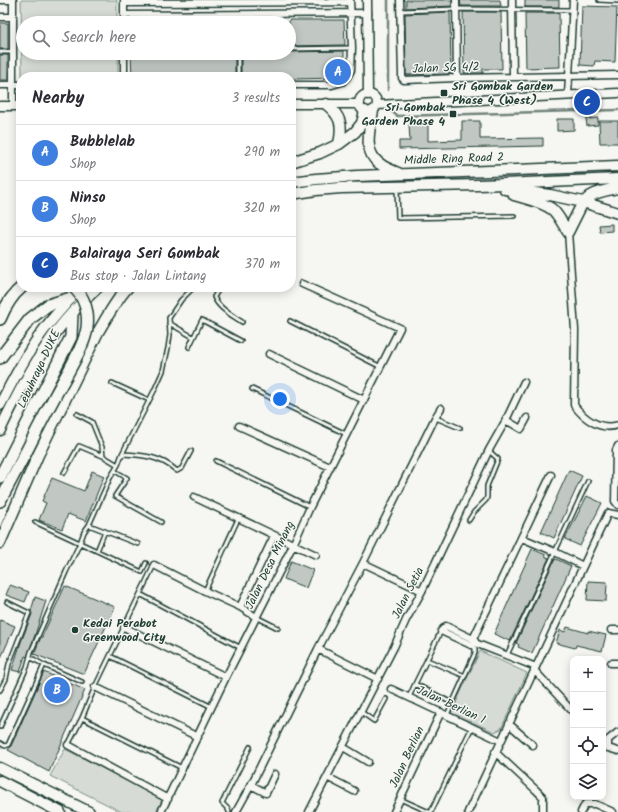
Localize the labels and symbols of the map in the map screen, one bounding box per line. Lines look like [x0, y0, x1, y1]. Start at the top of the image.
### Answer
pin: A [325, 57, 351, 87]
street label: Jalan SG 4/2 [412, 57, 480, 79]
place label: Sri Gombak Garden Phase 4 (West) [452, 77, 554, 110]
pin: C [574, 87, 600, 117]
marker: Sri Gombak Garden Phase 4 (West) [439, 88, 449, 98]
place label: Sri Gombak Garden Phase 4 [362, 98, 446, 131]
marker: Sri Gombak Garden Phase 4 [448, 109, 458, 119]
street label: Middle Ring Road 2 [404, 148, 504, 170]
street label: Lebuhraya DUKE [12, 326, 66, 412]
your location [270, 389, 290, 409]
street label: Jalan Desa Minang [240, 517, 300, 612]
street label: Jalan Setia [387, 563, 429, 622]
place label: Kedai Perabot Greenwood City [83, 614, 166, 647]
marker: Kedai Perabot Greenwood City [70, 625, 80, 635]
pin: B [44, 675, 70, 705]
street label: Jalan Berlian 1 [413, 681, 489, 729]
street label: Jalan Berlian [384, 723, 430, 791]

